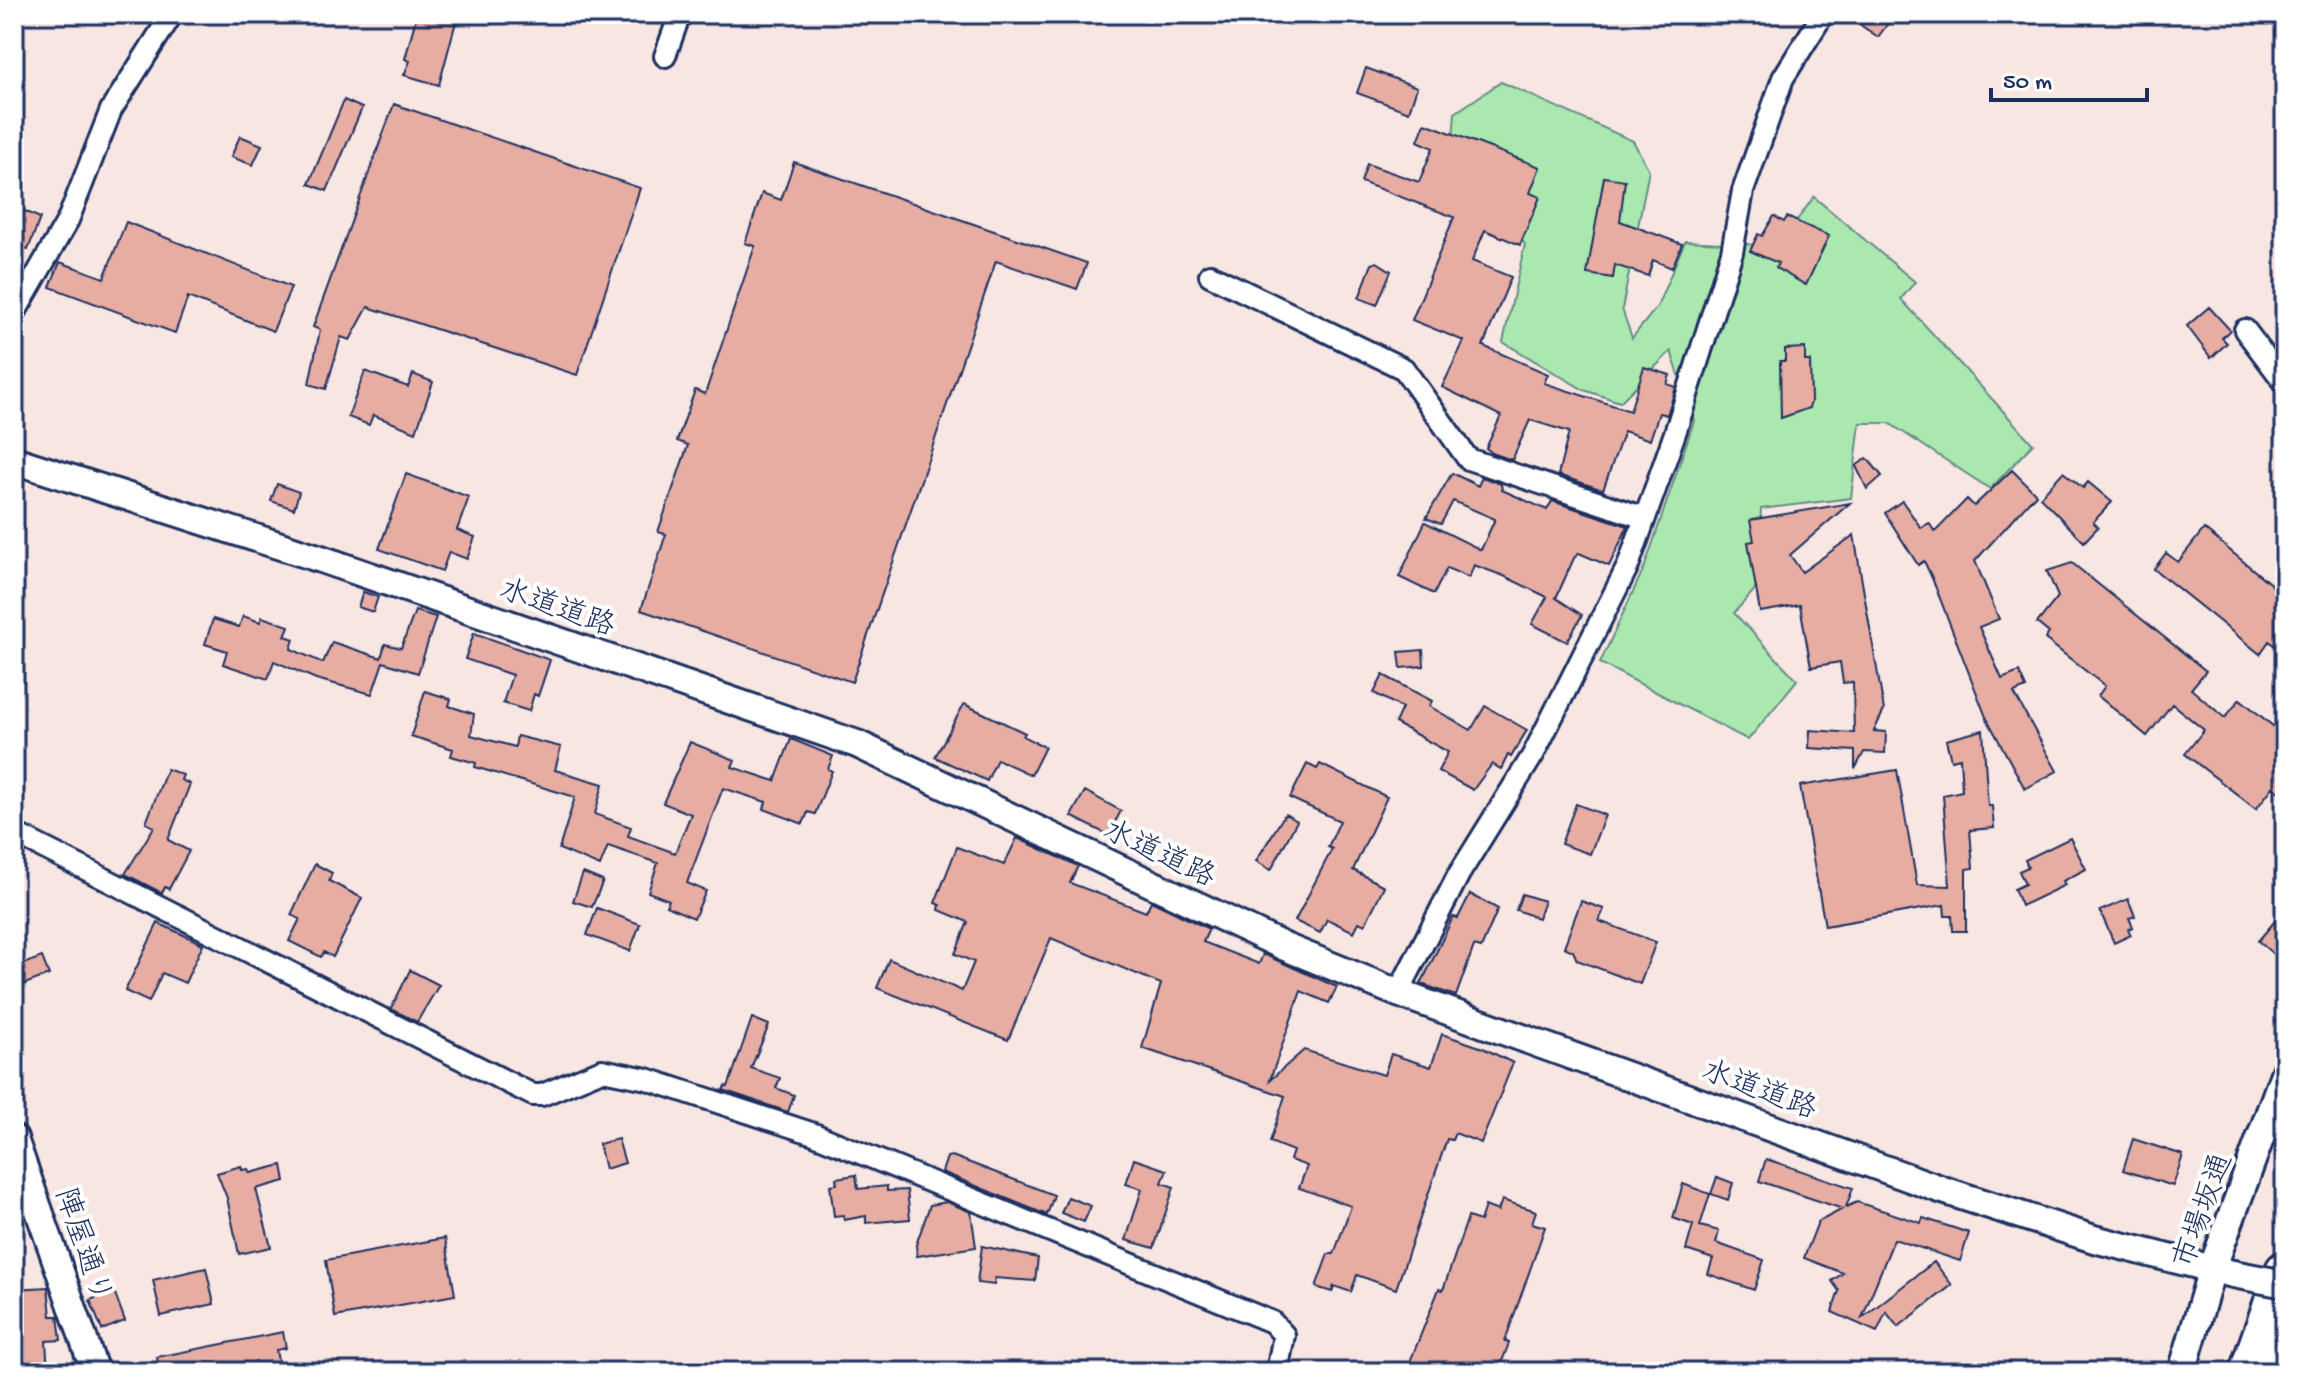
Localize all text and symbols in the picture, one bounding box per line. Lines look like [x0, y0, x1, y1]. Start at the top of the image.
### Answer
scale bar [1991, 52, 2147, 102]
text: 50 m [2003, 69, 2052, 98]
street label: 水道道路 [494, 573, 619, 646]
street label: 水道道路 [1096, 814, 1220, 897]
street label: 水道道路 [1696, 1054, 1821, 1129]
street label: 市場坂通 [2167, 1149, 2242, 1274]
street label: 陣屋通り [45, 1183, 119, 1309]

